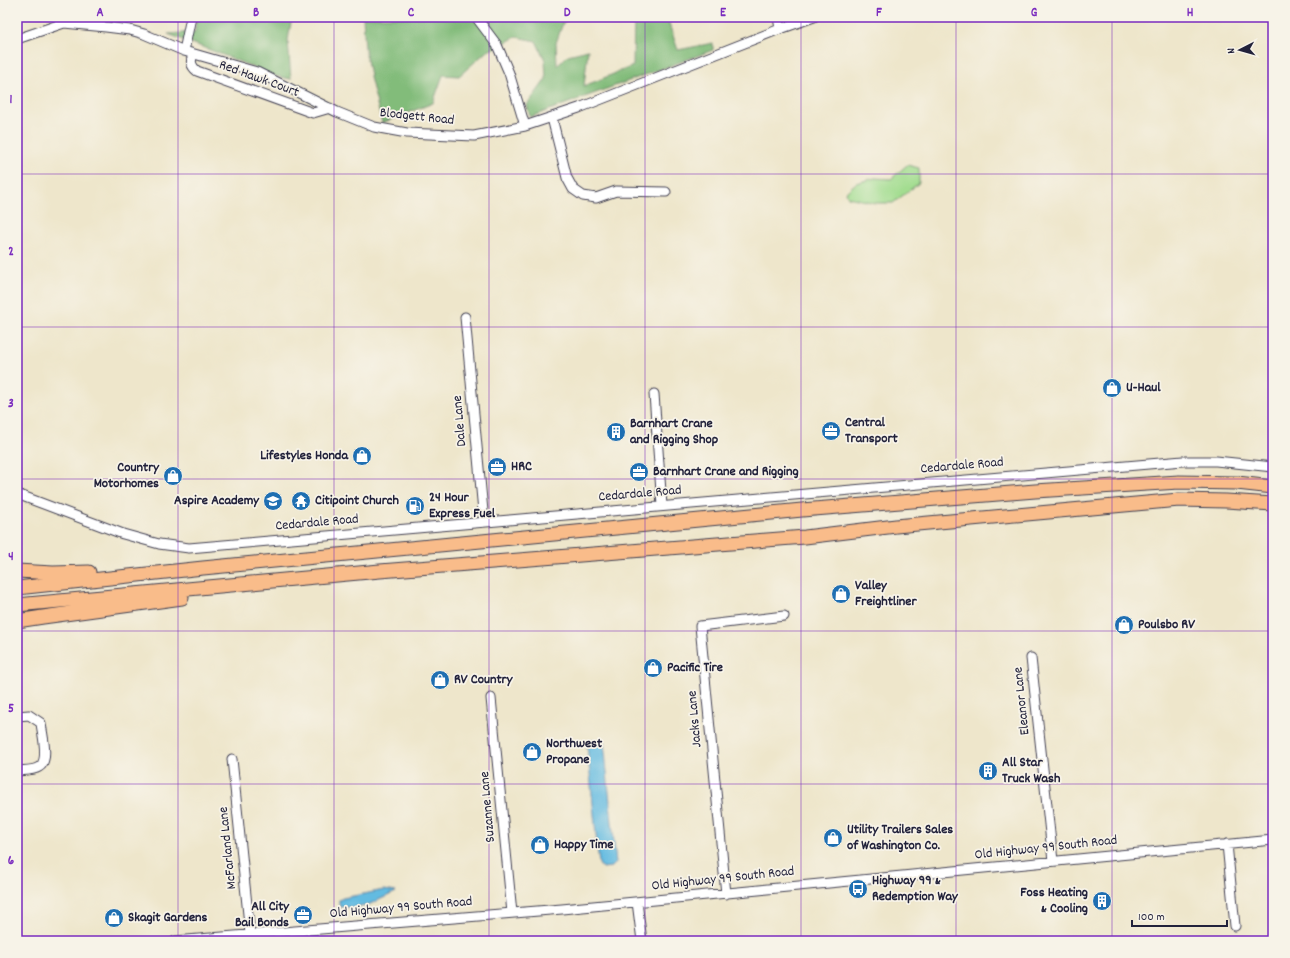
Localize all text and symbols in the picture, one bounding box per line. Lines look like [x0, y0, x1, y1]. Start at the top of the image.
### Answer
text: A [96, 4, 104, 23]
text: B [253, 4, 259, 23]
text: C [408, 4, 415, 23]
text: D [564, 4, 571, 23]
text: E [720, 4, 727, 23]
text: F [876, 4, 882, 23]
text: G [1031, 4, 1038, 23]
text: H [1187, 4, 1194, 23]
north arrow [1220, 30, 1260, 70]
text: N [1224, 47, 1240, 54]
street label: Red Hawk Court [216, 55, 302, 103]
text: 1 [10, 91, 13, 110]
street label: Blodgett Road [379, 103, 455, 131]
text: 2 [8, 243, 14, 262]
shop icon: U-Haul [1101, 377, 1123, 399]
place label: U-Haul [1126, 378, 1161, 398]
text: 3 [8, 395, 14, 414]
street label: Dale Lane [448, 395, 472, 447]
place label: Central Transport [845, 413, 899, 449]
place label: Barnhart Crane and Rigging Shop [630, 414, 719, 450]
office icon: Central Transport [820, 420, 842, 442]
building icon: Barnhart Crane and Rigging Shop [605, 421, 627, 443]
shop icon: Lifestyles Honda [351, 445, 373, 467]
place label: Lifestyles Honda [260, 446, 349, 466]
street label: Cedardale Road [920, 452, 1004, 480]
office icon: HRC [486, 456, 508, 478]
place label: HRC [511, 457, 532, 477]
place label: Country Motorhomes [94, 458, 160, 494]
office icon: Barnhart Crane and Rigging [628, 461, 650, 483]
place label: Barnhart Crane and Rigging [653, 462, 799, 482]
shop icon: Country Motorhomes [162, 465, 184, 487]
street label: Cedardale Road [598, 480, 682, 508]
place label: 24 Hour Express Fuel [429, 488, 496, 524]
school or university icon: Aspire Academy [262, 490, 284, 512]
temple icon: Citipoint Church [290, 490, 312, 512]
place label: Aspire Academy [174, 491, 260, 511]
place label: Citipoint Church [315, 491, 399, 511]
fuel station icon: 24 Hour Express Fuel [404, 495, 426, 517]
street label: Cedardale Road [275, 509, 359, 537]
text: 4 [8, 548, 14, 567]
place label: Valley Freightliner [855, 576, 917, 612]
shop icon: Valley Freightliner [830, 583, 852, 605]
shop icon: Poulsbo RV [1113, 614, 1135, 636]
place label: Poulsbo RV [1138, 615, 1195, 635]
shop icon: Pacific Tire [642, 657, 664, 679]
place label: Pacific Tire [667, 658, 723, 678]
street label: Eleanor Lane [1008, 666, 1036, 736]
shop icon: RV Country [429, 669, 451, 691]
place label: RV Country [454, 670, 514, 690]
street label: Jacks Lane [683, 690, 707, 748]
text: 5 [8, 700, 14, 719]
place label: Northwest Propane [546, 734, 603, 770]
shop icon: Northwest Propane [521, 741, 543, 763]
place label: All Star Truck Wash [1002, 753, 1061, 789]
building icon: All Star Truck Wash [977, 760, 999, 782]
street label: Suzanne Lane [475, 771, 501, 843]
street label: McFarland Lane [214, 806, 242, 890]
place label: Utility Trailers Sales of Washington Co. [847, 820, 953, 856]
shop icon: Utility Trailers Sales of Washington Co. [822, 827, 844, 849]
street label: Old Highway 99 South Road [974, 831, 1118, 865]
shop icon: Happy Time [529, 834, 551, 856]
place label: Happy Time [554, 835, 613, 855]
text: 6 [8, 852, 15, 871]
street label: Old Highway 99 South Road [651, 862, 795, 896]
place label: Highway 99 & Redemption Way [872, 871, 959, 907]
bus stop icon: Highway 99 & Redemption Way [847, 878, 869, 900]
place label: Foss Heating & Cooling [1020, 883, 1088, 919]
building icon: Foss Heating & Cooling [1091, 890, 1113, 912]
street label: Old Highway 99 South Road [329, 892, 473, 924]
place label: All City Bail Bonds [235, 897, 290, 933]
scale bar [1132, 902, 1227, 928]
office icon: All City Bail Bonds [292, 904, 314, 926]
shop icon: Skagit Gardens [103, 907, 125, 929]
place label: Skagit Gardens [128, 908, 208, 928]
text: 100 m [1138, 909, 1165, 926]

